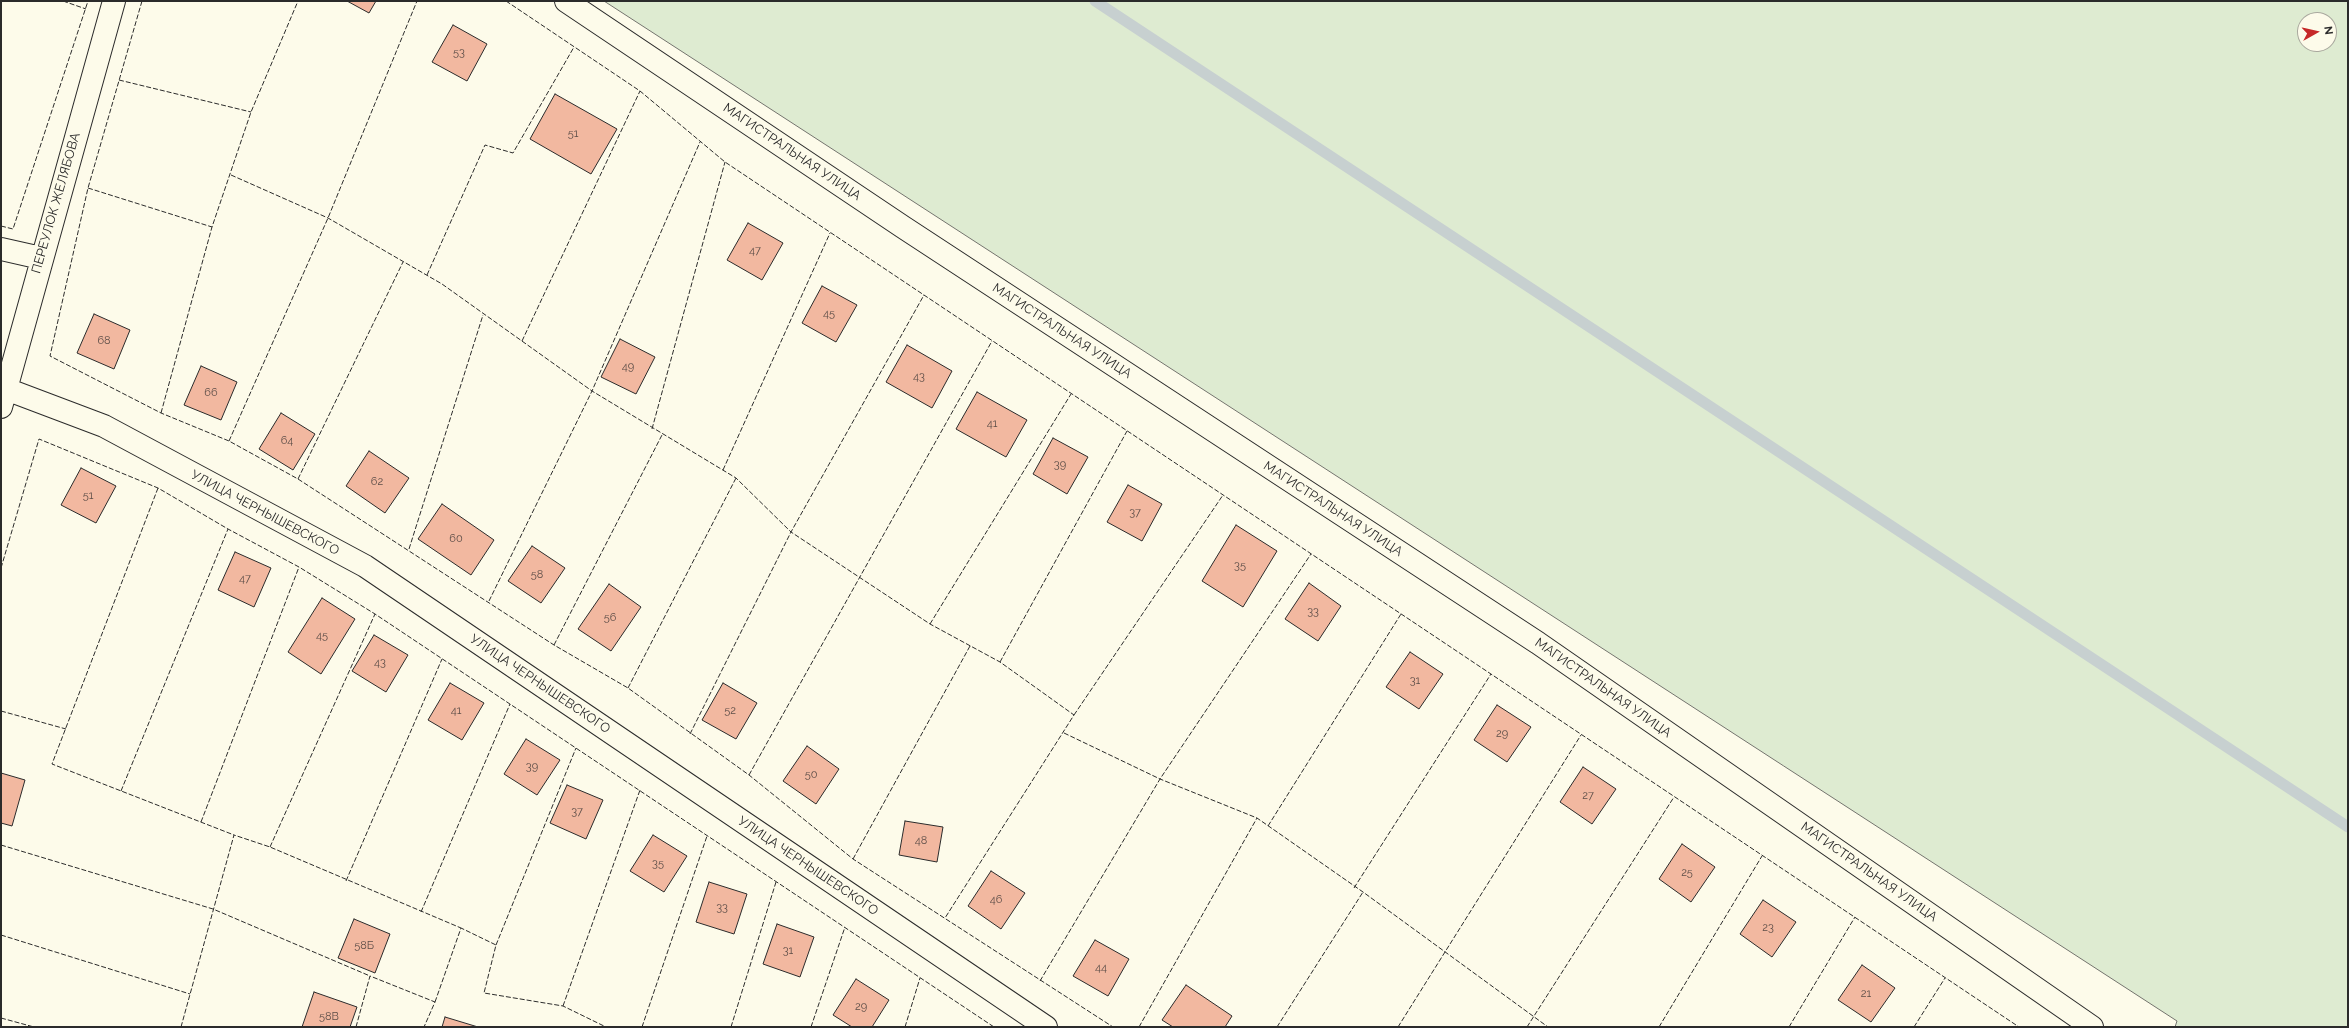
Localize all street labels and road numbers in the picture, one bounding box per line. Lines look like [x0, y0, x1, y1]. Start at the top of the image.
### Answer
street label: МАГИСТРАЛЬНАЯ УЛИЦА [720, 100, 864, 204]
street label: ПЕРЕУЛОК ЖЕЛЯБОВА [28, 131, 84, 275]
street label: МАГИСТРАЛЬНАЯ УЛИЦА [989, 280, 1135, 382]
street label: МАГИСТРАЛЬНАЯ УЛИЦА [1260, 458, 1406, 560]
street label: УЛИЦА ЧЕРНЫШЕВСКОГО [188, 467, 342, 559]
street label: УЛИЦА ЧЕРНЫШЕВСКОГО [467, 631, 613, 737]
street label: МАГИСТРАЛЬНАЯ УЛИЦА [1532, 635, 1674, 741]
street label: УЛИЦА ЧЕРНЫШЕВСКОГО [735, 813, 881, 919]
street label: МАГИСТРАЛЬНАЯ УЛИЦА [1798, 819, 1940, 925]

